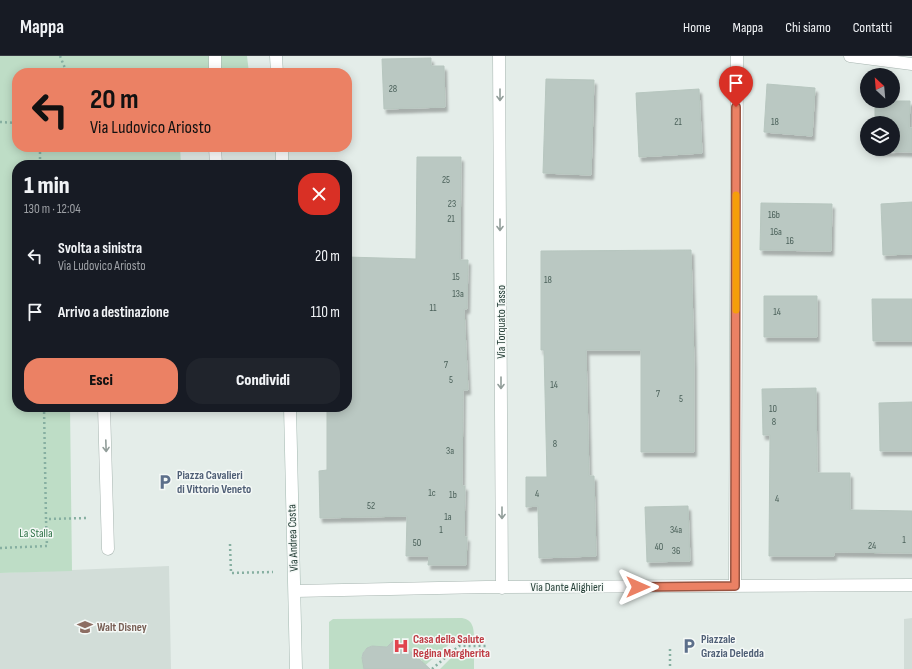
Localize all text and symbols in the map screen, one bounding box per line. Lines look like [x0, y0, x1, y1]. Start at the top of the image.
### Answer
text: Mappa [20, 16, 64, 39]
text: Home [683, 19, 711, 36]
text: Mappa [733, 19, 763, 36]
text: Chi siamo [785, 19, 831, 36]
text: Contatti [853, 19, 892, 36]
pin [719, 66, 753, 107]
north arrow [860, 68, 900, 108]
map controls [860, 68, 900, 156]
icon: arrive [725, 72, 747, 94]
text: 20 m [90, 83, 139, 116]
house number: 28 [389, 83, 397, 95]
icon: left [24, 84, 76, 136]
one-way arrow [496, 88, 504, 101]
house number: 21 [674, 116, 682, 128]
house number: 18 [771, 116, 779, 128]
button: layers [860, 116, 900, 156]
text: Via Ludovico Ariosto [90, 117, 211, 138]
text: 1 min [24, 171, 70, 200]
button: close [298, 173, 340, 215]
house number: 25 [442, 174, 450, 186]
house number: 23 [448, 198, 456, 210]
text: 130 m · 12:04 [24, 201, 81, 217]
house number: 16b [768, 209, 780, 221]
house number: 21 [447, 213, 455, 225]
one-way arrow [496, 218, 504, 231]
house number: 16a [770, 226, 782, 238]
house number: 16 [786, 235, 794, 247]
text: Svolta a sinistra [58, 239, 142, 258]
icon: left [24, 245, 46, 267]
text: 20 m [315, 247, 340, 266]
text: Via Ludovico Ariosto [58, 258, 146, 274]
house number: 15 [452, 271, 460, 283]
house number: 18 [544, 274, 552, 286]
street label: Via Torquato Tasso [494, 285, 509, 359]
house number: 13a [452, 288, 464, 300]
icon: arrive [24, 301, 46, 323]
house number: 11 [430, 302, 437, 314]
text: Arrivo a destinazione [58, 303, 169, 322]
text: 110 m [311, 303, 340, 322]
house number: 14 [773, 306, 781, 318]
button: Esci [24, 358, 178, 404]
button: Condividi [186, 358, 340, 404]
house number: 7 [444, 359, 448, 371]
house number: 5 [449, 374, 453, 386]
one-way arrow [497, 376, 505, 389]
house number: 14 [550, 379, 558, 391]
house number: 7 [656, 388, 660, 400]
house number: 5 [679, 393, 683, 405]
house number: 10 [769, 403, 777, 415]
house number: 8 [772, 416, 776, 428]
house number: 8 [553, 438, 557, 450]
one-way arrow [102, 439, 109, 452]
house number: 3a [446, 445, 454, 457]
place label: Piazza Cavalieri di Vittorio Veneto [177, 468, 251, 497]
parking icon: Piazza Cavalieri di Vittorio Veneto [156, 473, 174, 491]
house number: 1c [428, 487, 436, 499]
house number: 4 [535, 488, 539, 500]
house number: 1b [449, 489, 457, 501]
house number: 4 [775, 493, 779, 505]
house number: 52 [367, 500, 375, 512]
street label: Via Andrea Costa [284, 504, 302, 572]
one-way arrow [498, 506, 506, 519]
house number: 1a [444, 511, 452, 523]
house number: 1 [439, 524, 443, 536]
house number: 34a [670, 524, 682, 536]
park label: La Stalla [19, 526, 53, 541]
house number: 1 [902, 534, 906, 546]
house number: 50 [413, 537, 421, 549]
house number: 24 [868, 540, 876, 552]
house number: 40 [655, 541, 663, 553]
house number: 36 [672, 545, 680, 557]
position arrow [617, 566, 659, 608]
street label: Via Dante Alighieri [531, 580, 603, 595]
school or university icon: Walt Disney [76, 618, 94, 636]
place label: Walt Disney [97, 620, 147, 635]
place label: Casa della Salute Regina Margherita [413, 632, 490, 661]
place label: Piazzale Grazia Deledda [701, 632, 764, 661]
hospital icon: Casa della Salute Regina Margherita [392, 637, 410, 655]
parking icon: Piazzale Grazia Deledda [680, 637, 698, 655]

